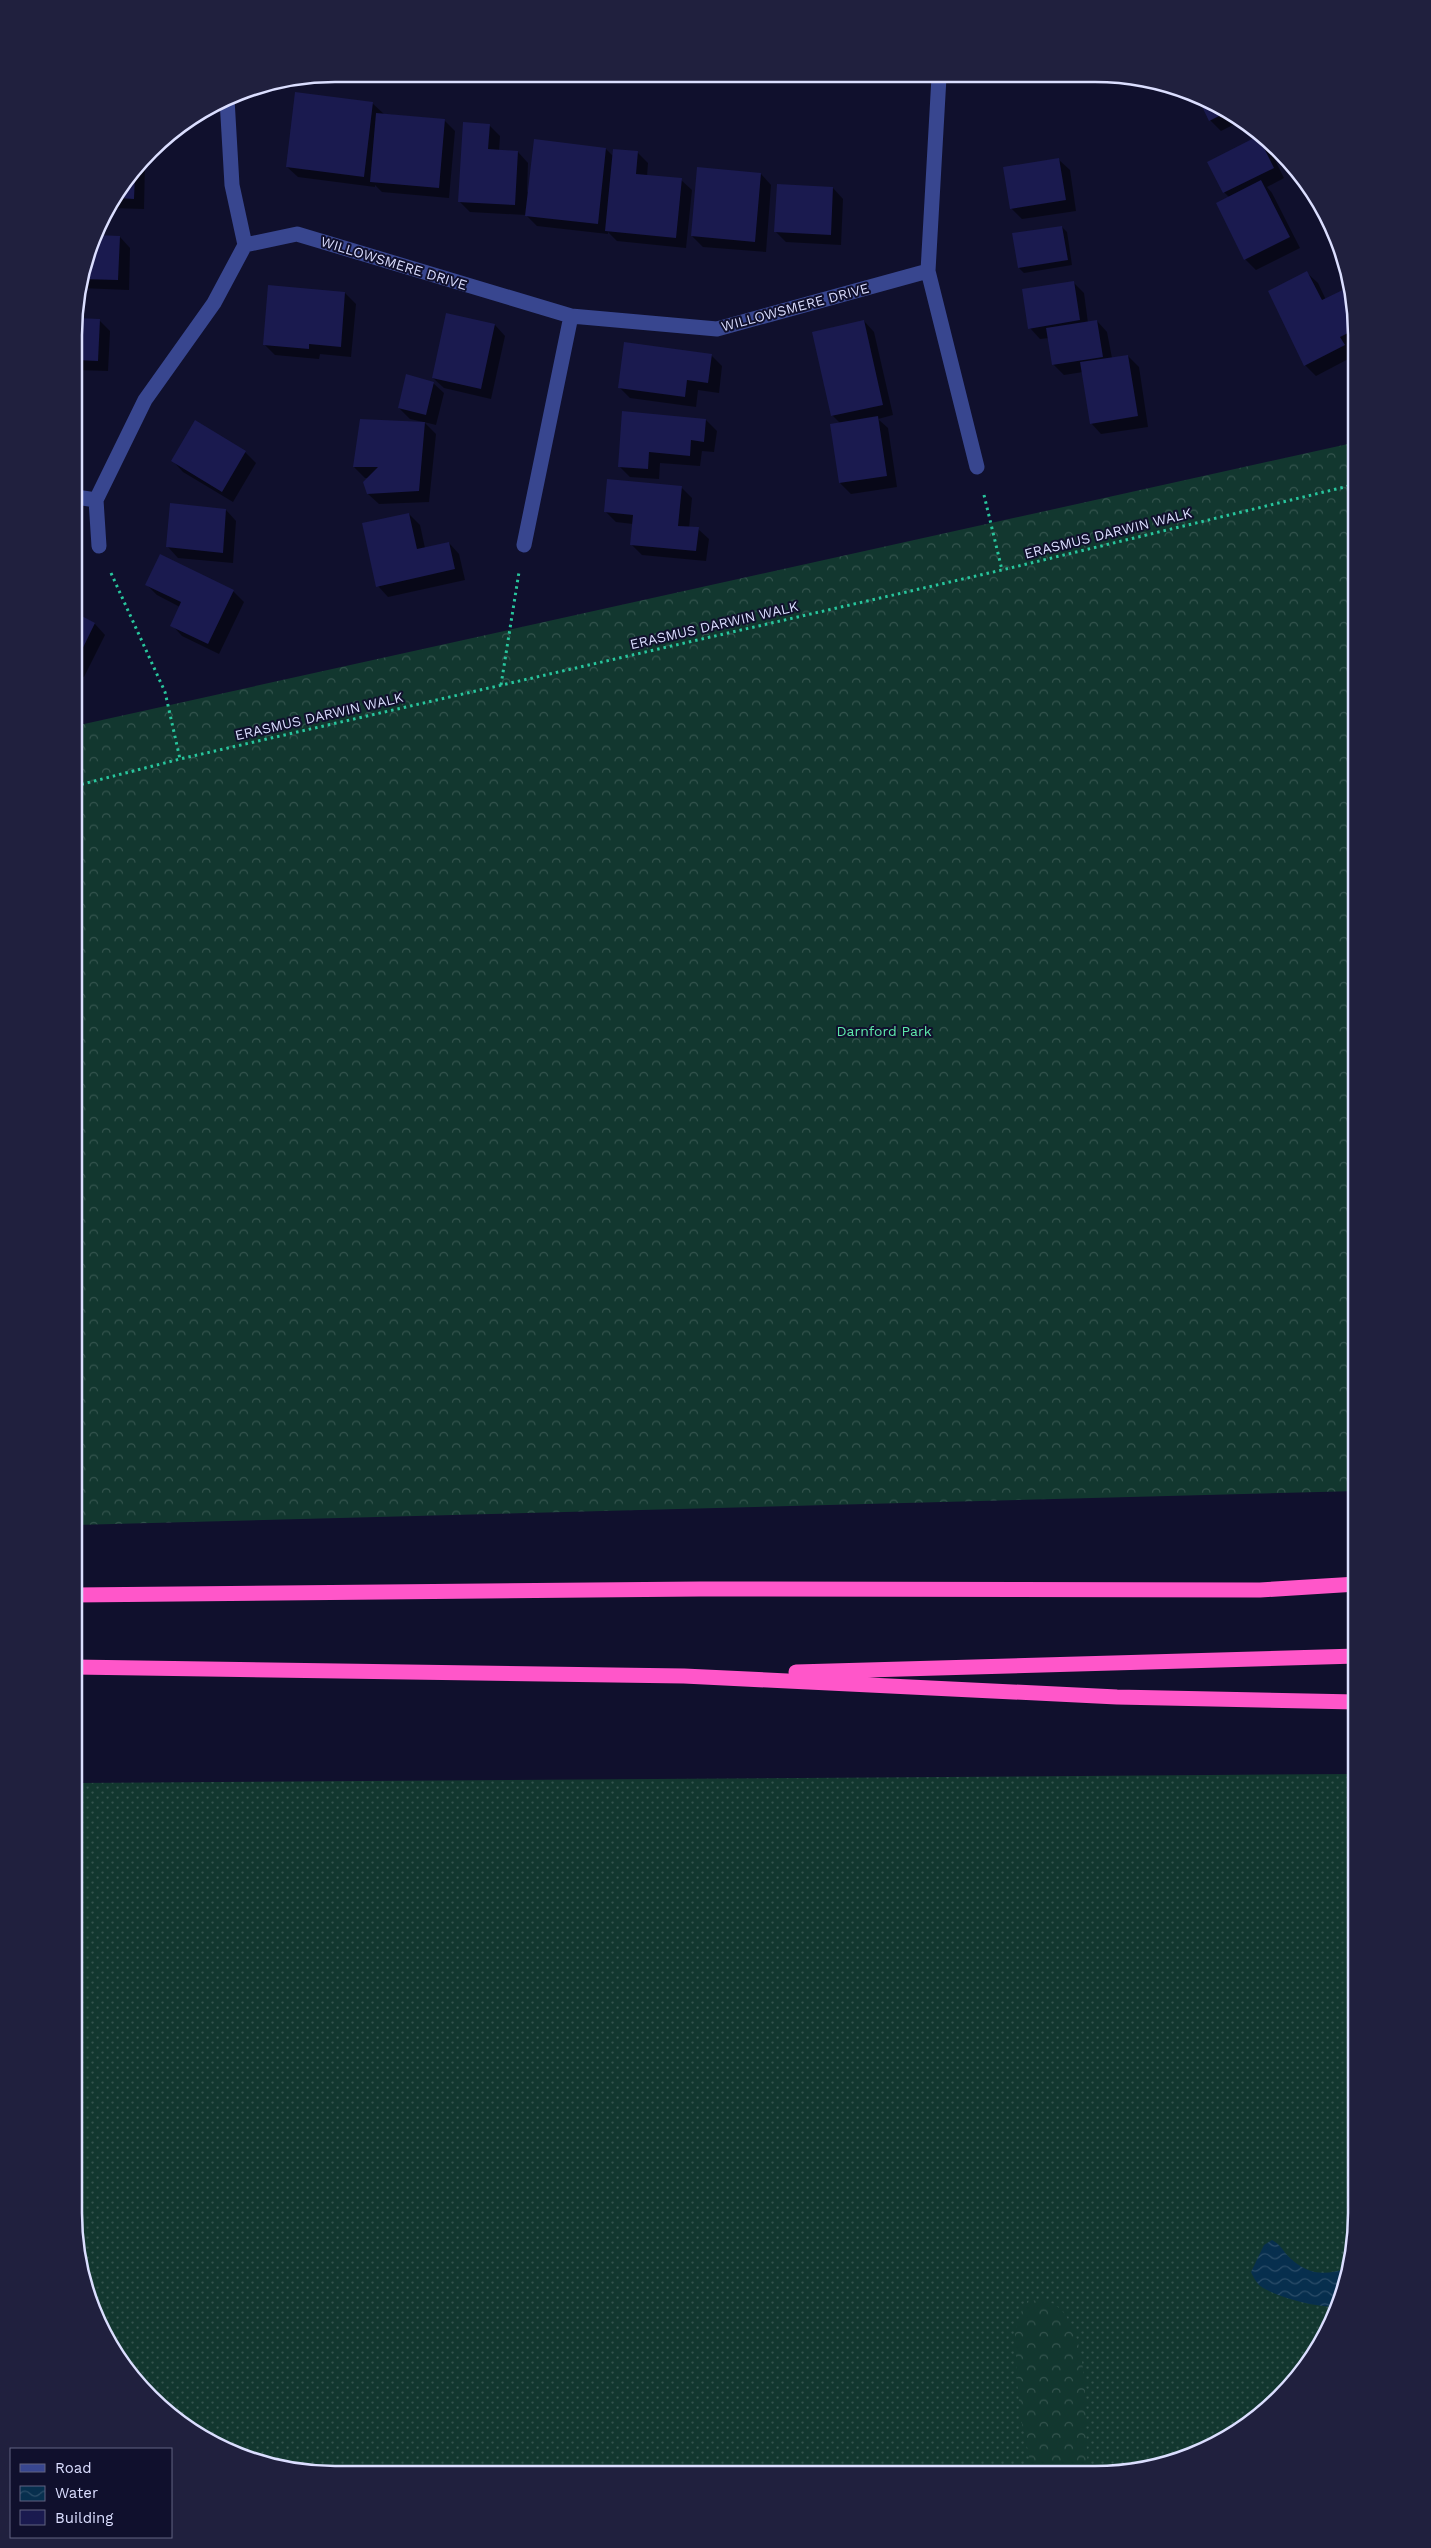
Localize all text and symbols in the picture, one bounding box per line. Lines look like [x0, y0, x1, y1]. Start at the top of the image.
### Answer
street label: WILLOWSMERE DRIVE [319, 233, 469, 293]
street label: WILLOWSMERE DRIVE [719, 280, 871, 334]
street label: ERASMUS DARWIN WALK [1023, 504, 1193, 562]
street label: ERASMUS DARWIN WALK [628, 598, 800, 652]
street label: ERASMUS DARWIN WALK [233, 689, 405, 743]
park label: Darnford Park [836, 1023, 932, 1039]
legend [10, 2448, 172, 2538]
text: Road [55, 2459, 92, 2477]
text: Water [55, 2484, 98, 2502]
text: Building [55, 2509, 113, 2527]

